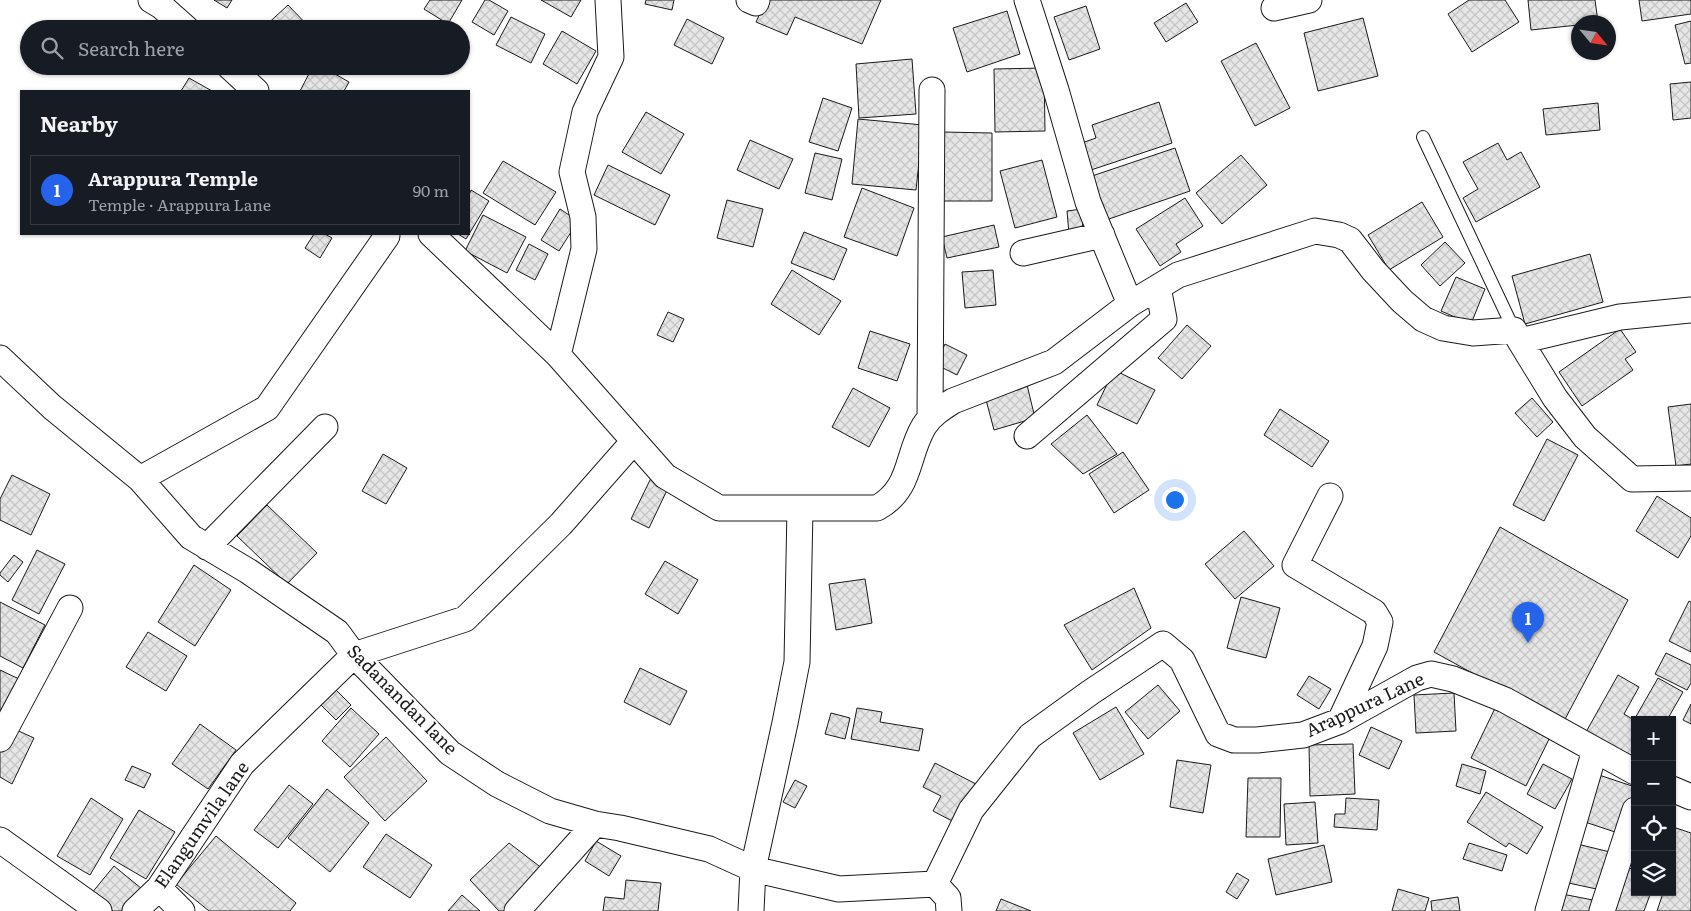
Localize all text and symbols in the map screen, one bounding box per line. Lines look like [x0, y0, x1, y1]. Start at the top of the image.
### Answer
north arrow [1571, 15, 1616, 60]
search box [20, 20, 470, 75]
icon: search [38, 34, 66, 62]
text: Search here [78, 34, 185, 62]
text: Nearby [40, 107, 118, 138]
text: Arappura Temple [88, 164, 258, 192]
text: 1 [54, 178, 60, 202]
text: 90 m [413, 178, 449, 202]
text: Temple · Arappura Lane [88, 192, 271, 216]
your location [1162, 487, 1188, 513]
pin: 1 [1512, 602, 1544, 643]
street label: Sadanandan lane [342, 638, 464, 760]
street label: Arappura Lane [1301, 664, 1428, 743]
map controls [1631, 716, 1676, 896]
button: + [1631, 716, 1676, 761]
street label: Elangumvila lane [147, 755, 255, 893]
button: − [1631, 761, 1676, 806]
button: locate [1631, 806, 1676, 851]
button: layers [1631, 851, 1676, 896]

